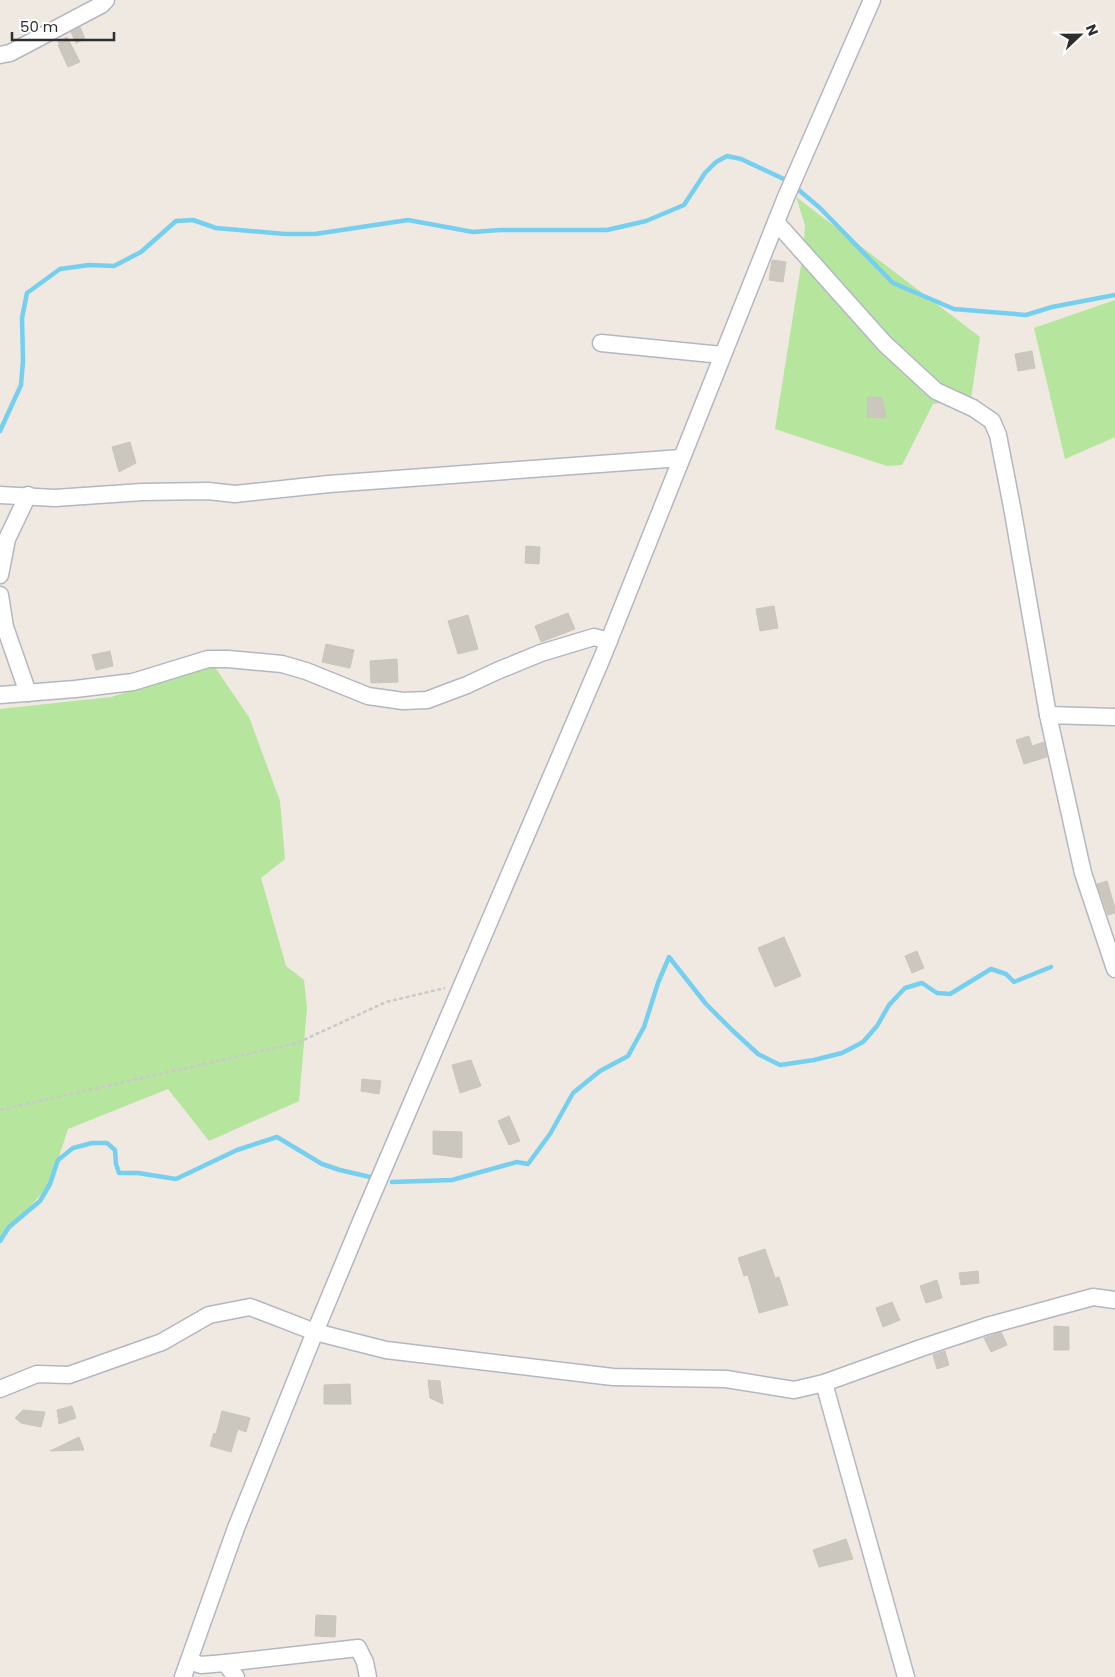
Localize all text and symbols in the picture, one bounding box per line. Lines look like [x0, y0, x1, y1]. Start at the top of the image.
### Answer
scale bar [12, 10, 115, 42]
north arrow [1055, 10, 1105, 60]
text: 50 m [20, 16, 58, 37]
text: N [1081, 22, 1103, 39]

